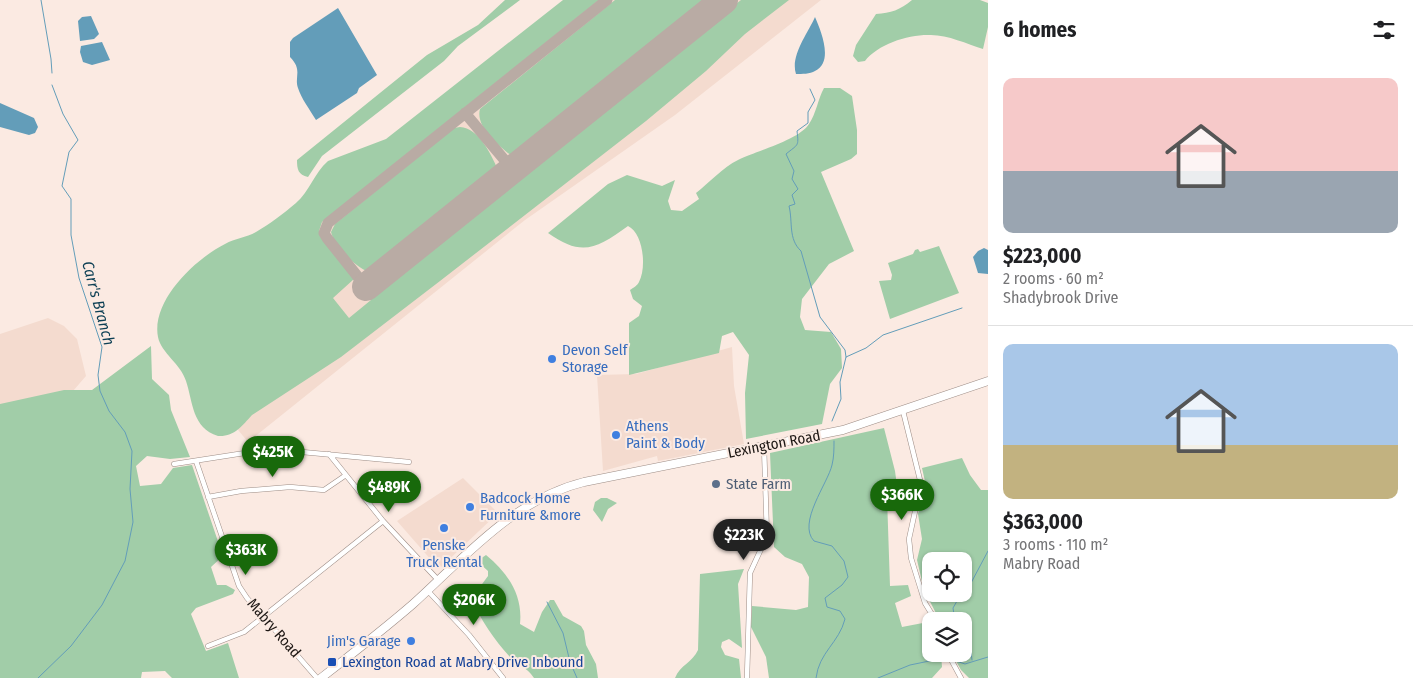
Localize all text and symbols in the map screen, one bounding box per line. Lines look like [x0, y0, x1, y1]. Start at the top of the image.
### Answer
icon: filters [1370, 16, 1398, 44]
text: 6 homes [1003, 17, 1076, 43]
icon: home [1156, 111, 1246, 201]
text: $223,000 [1003, 243, 1081, 269]
water label: Carr's Branch [78, 259, 119, 347]
text: 2 rooms · 60 m² [1003, 269, 1104, 288]
text: Shadybrook Drive [1003, 288, 1119, 307]
place label: Devon Self Storage [562, 341, 629, 376]
marker: Devon Self Storage [546, 353, 558, 365]
icon: home [1156, 376, 1246, 466]
place label: Athens Paint & Body [626, 417, 705, 452]
street label: Lexington Road [726, 426, 822, 462]
marker: Athens Paint & Body [610, 429, 622, 441]
pin: $425K [238, 436, 308, 478]
text: $425K [253, 442, 293, 461]
pin: $489K [354, 470, 424, 513]
place label: State Farm [726, 475, 791, 493]
text: $489K [368, 477, 410, 496]
marker: State Farm [710, 478, 722, 490]
pin: $366K [867, 478, 937, 521]
text: $366K [881, 485, 923, 504]
place label: Badcock Home Furniture &more [480, 489, 581, 524]
marker: Badcock Home Furniture &more [464, 501, 476, 513]
text: $363,000 [1003, 509, 1083, 535]
pin: $223K [709, 518, 779, 561]
marker: Penske Truck Rental [438, 522, 450, 534]
text: $223K [724, 525, 764, 544]
pin: $363K [211, 534, 281, 576]
text: 3 rooms · 110 m² [1003, 535, 1108, 554]
place label: Penske Truck Rental [406, 536, 482, 571]
text: $363K [226, 540, 266, 559]
map controls [922, 552, 972, 662]
button: locate [922, 552, 972, 602]
text: Mabry Road [1003, 554, 1080, 573]
pin: $206K [439, 584, 509, 626]
text: $206K [453, 590, 495, 609]
street label: Mabry Road [243, 595, 305, 661]
button: layers [922, 612, 972, 662]
place label: Jim's Garage [327, 632, 401, 650]
marker: Jim's Garage [405, 635, 417, 647]
place label: Lexington Road at Mabry Drive Inbound [342, 653, 584, 671]
marker: Lexington Road at Mabry Drive Inbound [326, 656, 338, 668]

